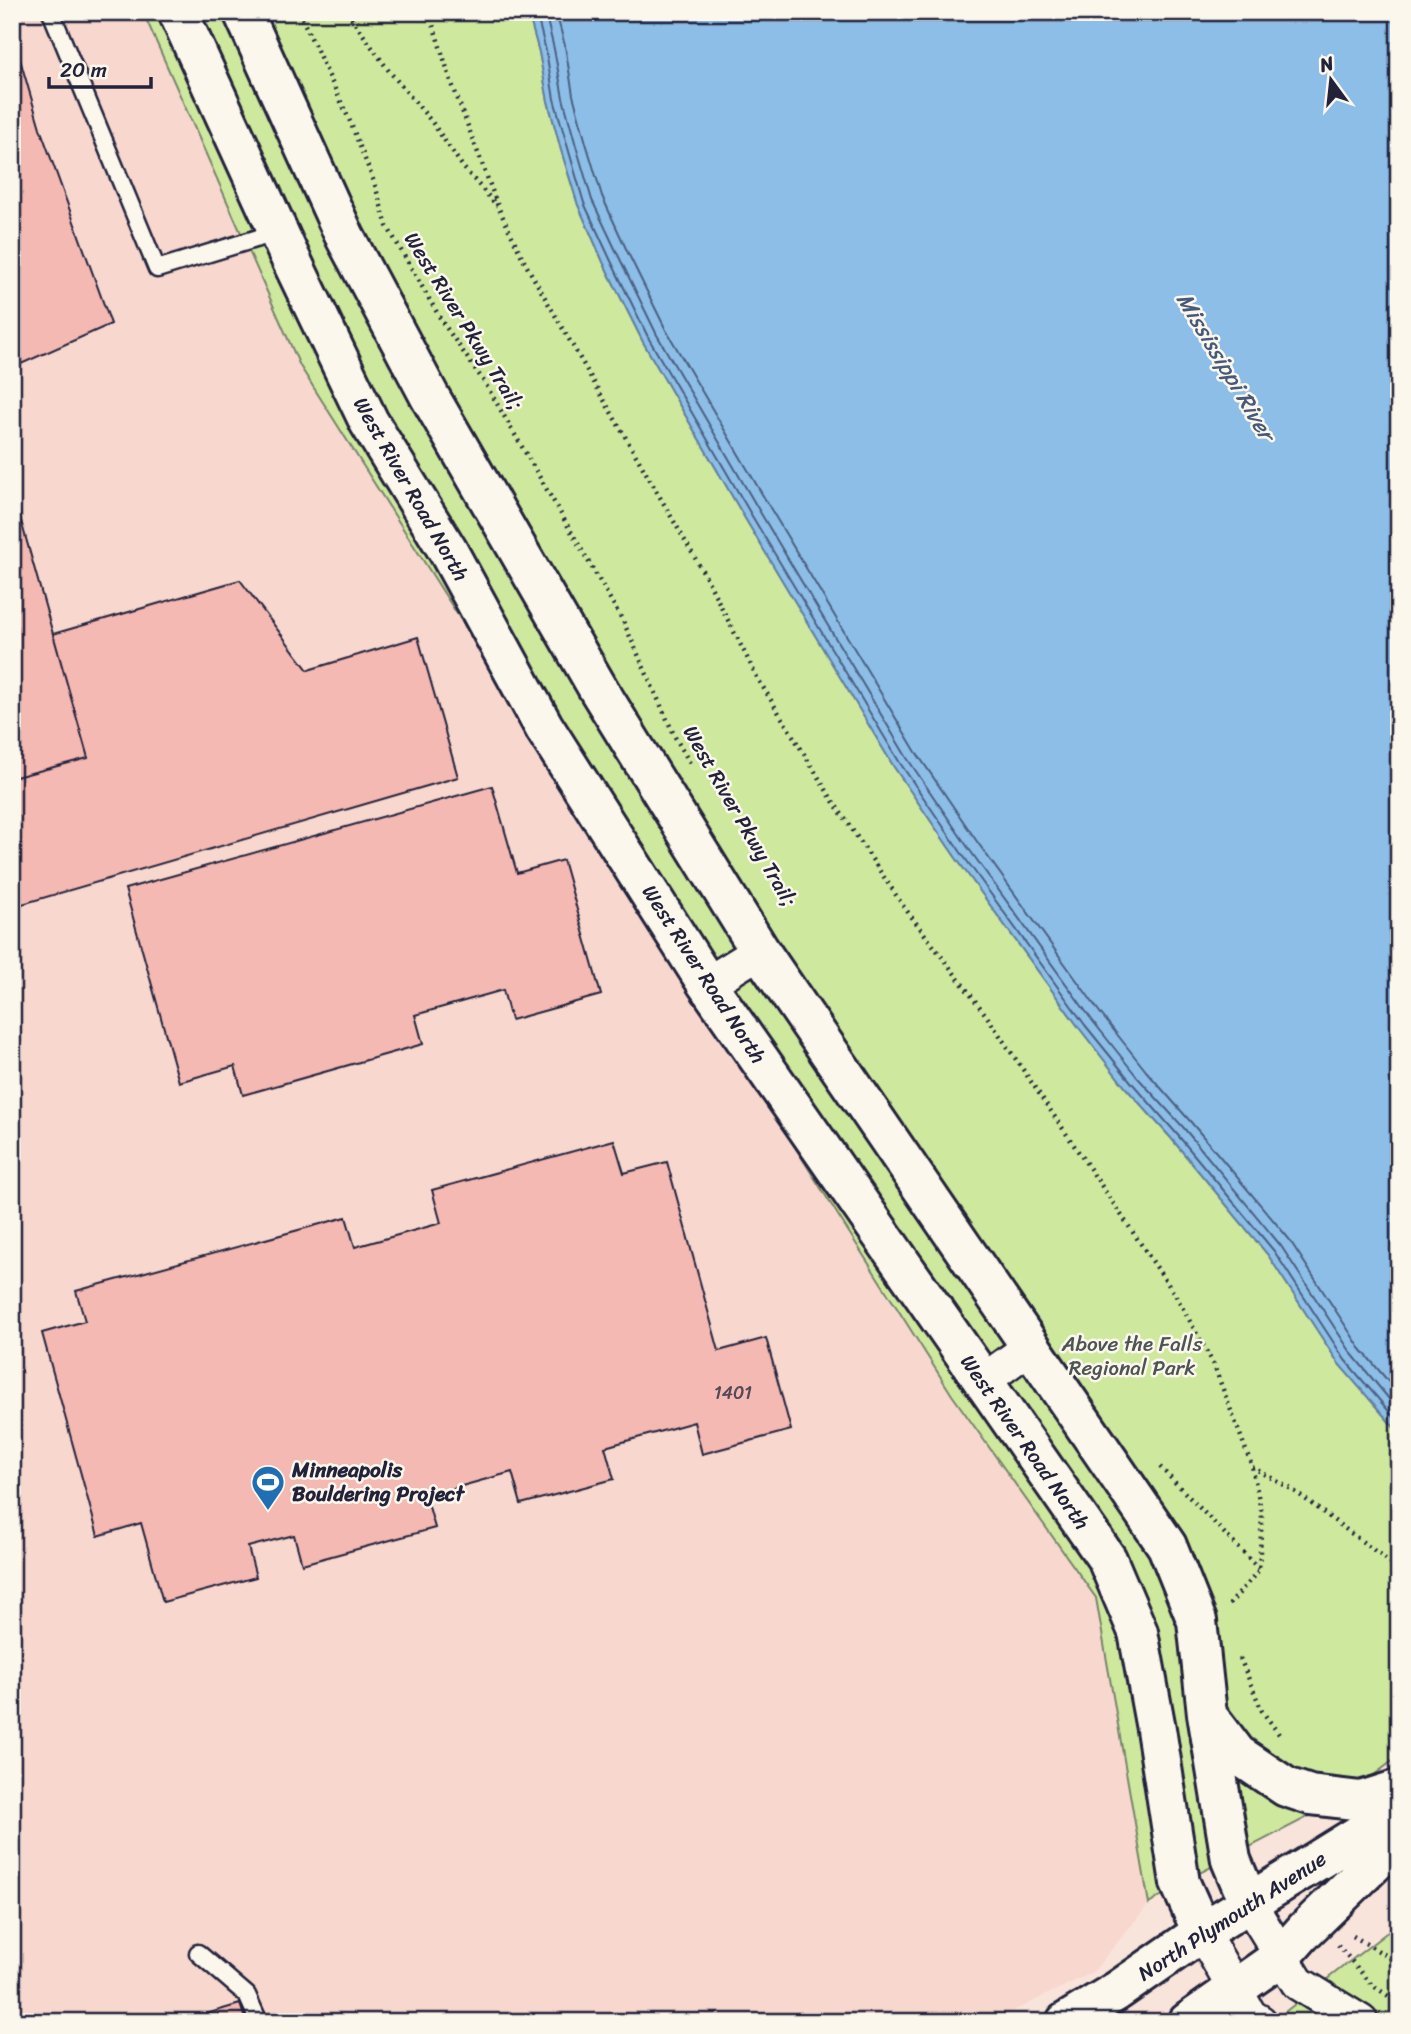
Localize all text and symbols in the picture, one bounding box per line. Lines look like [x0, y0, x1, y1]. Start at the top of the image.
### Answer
scale bar [49, 46, 150, 90]
north arrow [1296, 46, 1366, 116]
text: N [1315, 46, 1338, 82]
text: 20 m [60, 51, 107, 89]
street label: West River Pkwy Trail; [394, 224, 534, 418]
water label: Mississippi River [1165, 284, 1289, 452]
street label: West River Road North [343, 390, 479, 588]
street label: West River Pkwy Trail; [672, 718, 808, 914]
street label: West River Road North [631, 877, 777, 1071]
park label: Above the Falls Regional Park [1061, 1325, 1203, 1387]
street label: West River Road North [950, 1346, 1100, 1538]
house number: 1401 [714, 1377, 752, 1409]
place label: Minneapolis Bouldering Project [291, 1451, 466, 1513]
sports icon: Minneapolis Bouldering Project [249, 1463, 287, 1512]
street label: North Plymouth Avenue [1130, 1840, 1335, 1992]

